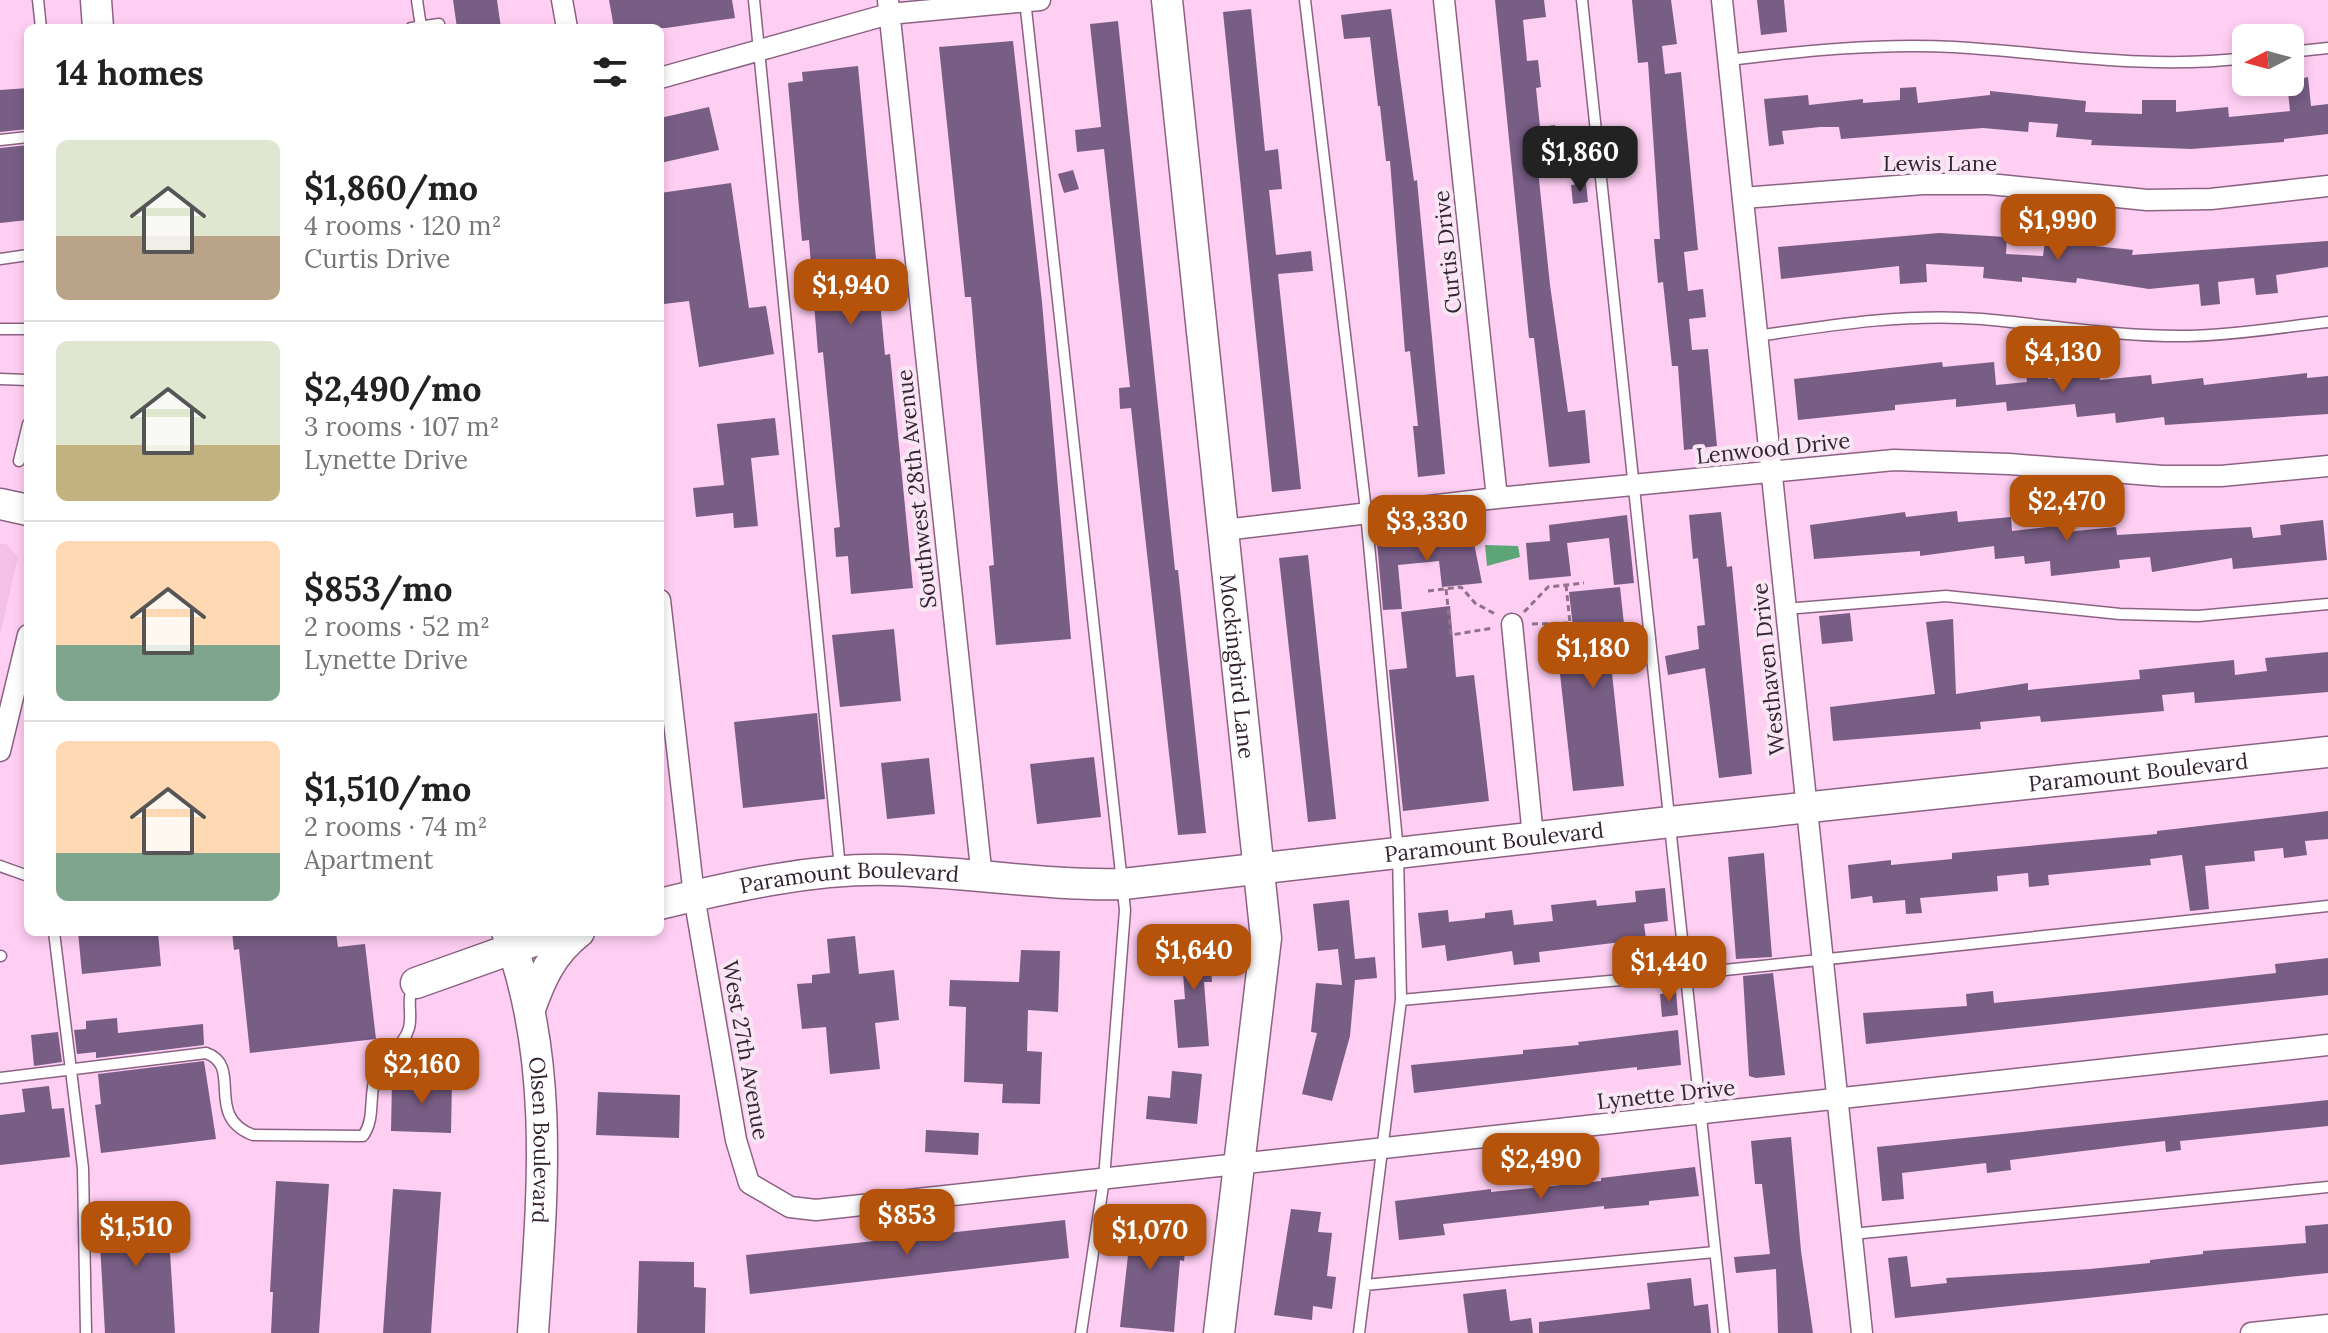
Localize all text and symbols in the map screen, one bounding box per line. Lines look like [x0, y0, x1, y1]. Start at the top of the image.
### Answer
north arrow [2232, 24, 2304, 96]
map controls [2232, 24, 2304, 96]
icon: filters [588, 50, 632, 94]
text: 14 homes [56, 51, 204, 94]
pin: $1,860 [1515, 126, 1645, 194]
text: $1,860 [1541, 135, 1619, 168]
street label: Lewis Lane [1883, 149, 1997, 177]
text: $1,860/mo [304, 166, 478, 209]
icon: home [120, 172, 216, 268]
street label: Curtis Drive [1427, 189, 1467, 315]
pin: $1,990 [1993, 194, 2123, 262]
text: $1,990 [2019, 203, 2097, 236]
text: 4 rooms · 120 m² [304, 209, 502, 242]
text: Curtis Drive [304, 242, 450, 275]
pin: $1,940 [786, 259, 916, 327]
text: $1,940 [812, 268, 890, 301]
pin: $4,130 [1998, 326, 2128, 394]
text: $4,130 [2024, 335, 2102, 368]
text: $2,490/mo [304, 367, 482, 410]
street label: Southwest 28th Avenue [890, 368, 942, 610]
icon: home [120, 373, 216, 469]
text: 3 rooms · 107 m² [304, 410, 499, 443]
street label: Lenwood Drive [1695, 426, 1851, 470]
text: Lynette Drive [304, 443, 468, 476]
pin: $2,470 [2002, 475, 2132, 543]
text: $2,470 [2028, 484, 2106, 517]
pin: $3,330 [1362, 495, 1492, 563]
text: $3,330 [1386, 504, 1468, 537]
text: $853/mo [304, 567, 453, 610]
street label: Mockingbird Lane [1214, 572, 1261, 760]
icon: home [120, 573, 216, 669]
street label: Westhaven Drive [1745, 581, 1791, 756]
text: 2 rooms · 52 m² [304, 610, 490, 643]
pin: $1,180 [1528, 622, 1658, 690]
text: $1,180 [1556, 631, 1630, 664]
text: Lynette Drive [304, 643, 468, 676]
street label: Paramount Boulevard [2027, 747, 2249, 798]
text: $1,510/mo [304, 767, 471, 810]
icon: home [120, 773, 216, 869]
text: 2 rooms · 74 m² [304, 810, 488, 843]
street label: Paramount Boulevard [1383, 816, 1605, 868]
text: Apartment [304, 843, 434, 876]
street label: Paramount Boulevard [737, 856, 960, 900]
pin: $1,640 [1129, 924, 1259, 992]
text: $1,640 [1155, 933, 1233, 966]
pin: $1,440 [1604, 936, 1734, 1004]
text: $1,440 [1630, 945, 1708, 978]
street label: West 27th Avenue [716, 958, 776, 1142]
pin: $2,160 [357, 1038, 487, 1106]
text: $2,160 [383, 1047, 461, 1080]
street label: Olsen Boulevard [523, 1055, 556, 1224]
street label: Lynette Drive [1595, 1073, 1737, 1115]
pin: $2,490 [1476, 1133, 1606, 1201]
text: $2,490 [1500, 1142, 1582, 1175]
pin: $853 [860, 1189, 954, 1257]
text: $853 [878, 1198, 936, 1231]
pin: $1,510 [71, 1201, 201, 1269]
pin: $1,070 [1085, 1204, 1215, 1272]
text: $1,510 [99, 1210, 173, 1243]
text: $1,070 [1111, 1213, 1189, 1246]

